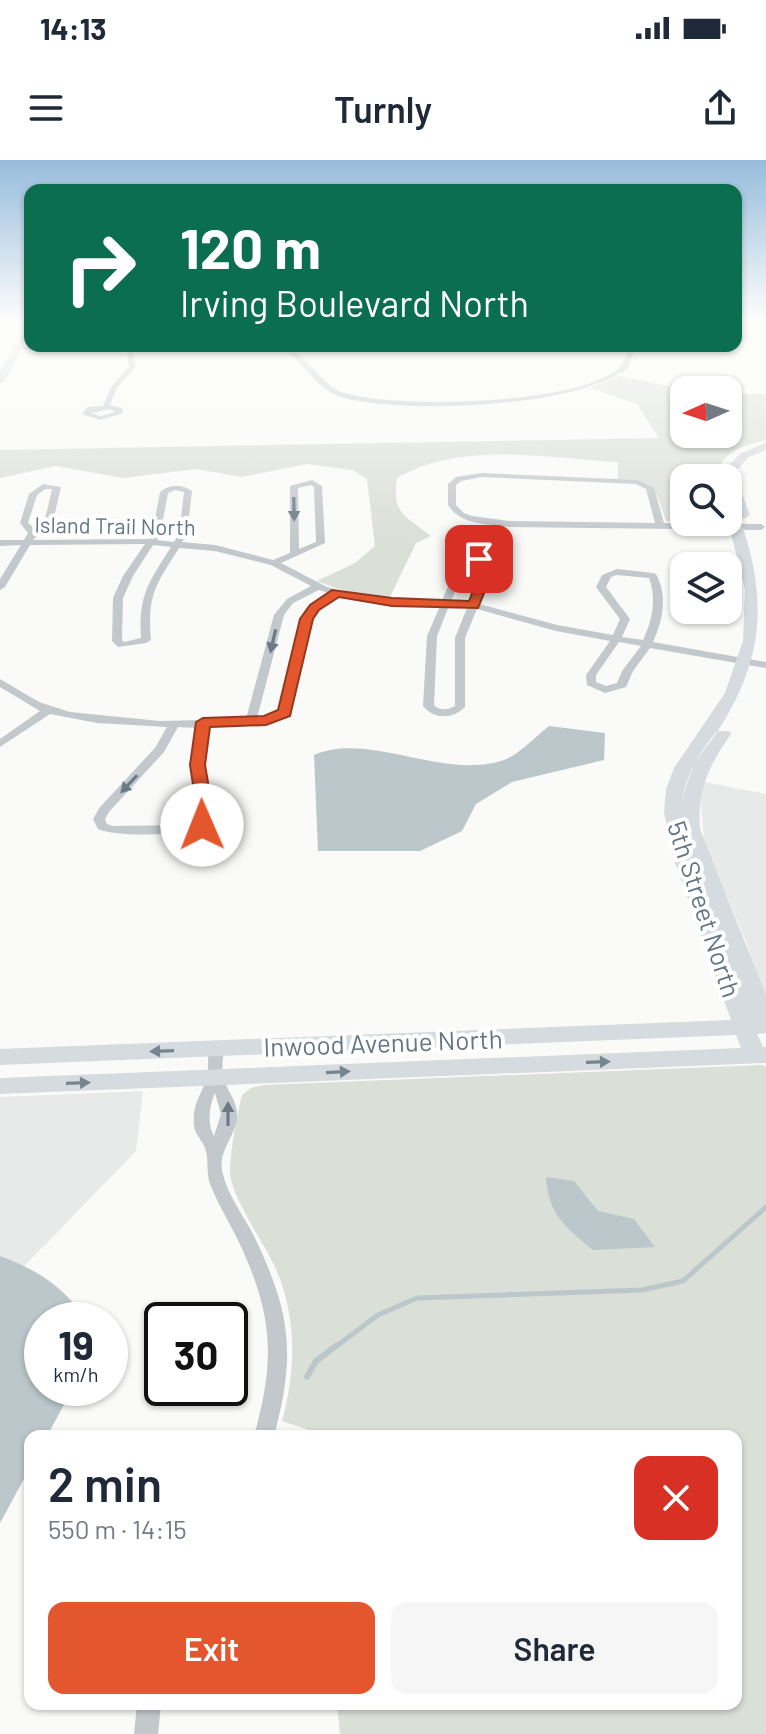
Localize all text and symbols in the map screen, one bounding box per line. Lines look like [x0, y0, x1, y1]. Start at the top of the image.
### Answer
text: 14:13 [40, 10, 107, 46]
icon: menu [24, 86, 68, 130]
icon: share [698, 86, 742, 130]
text: Turnly [334, 87, 432, 130]
text: 120 m [180, 213, 321, 280]
icon: right [48, 216, 152, 320]
text: Irving Boulevard North [180, 281, 529, 324]
north arrow [670, 376, 742, 448]
map controls [670, 376, 742, 624]
button: search [670, 464, 742, 536]
one-way arrow [288, 497, 301, 522]
street label: Island Trail North [34, 511, 196, 539]
pin [445, 525, 513, 593]
icon: arrive [457, 537, 501, 581]
button: layers [670, 552, 742, 624]
one-way arrow [266, 629, 279, 654]
one-way arrow [121, 774, 139, 793]
position arrow [160, 783, 244, 867]
street label: 5th Street North [662, 817, 748, 1001]
street label: Inwood Avenue North [263, 1022, 503, 1062]
one-way arrow [149, 1044, 174, 1057]
one-way arrow [585, 1055, 611, 1068]
one-way arrow [326, 1065, 351, 1078]
one-way arrow [66, 1076, 91, 1089]
one-way arrow [222, 1101, 234, 1126]
speed limit sign: 30 [144, 1302, 248, 1406]
text: 19 [58, 1320, 94, 1368]
text: km/h [53, 1362, 99, 1386]
text: 2 min [48, 1454, 162, 1512]
button: close [634, 1456, 718, 1540]
text: 550 m · 14:15 [48, 1513, 187, 1544]
button: Exit [48, 1602, 375, 1694]
button: Share [391, 1602, 718, 1694]

